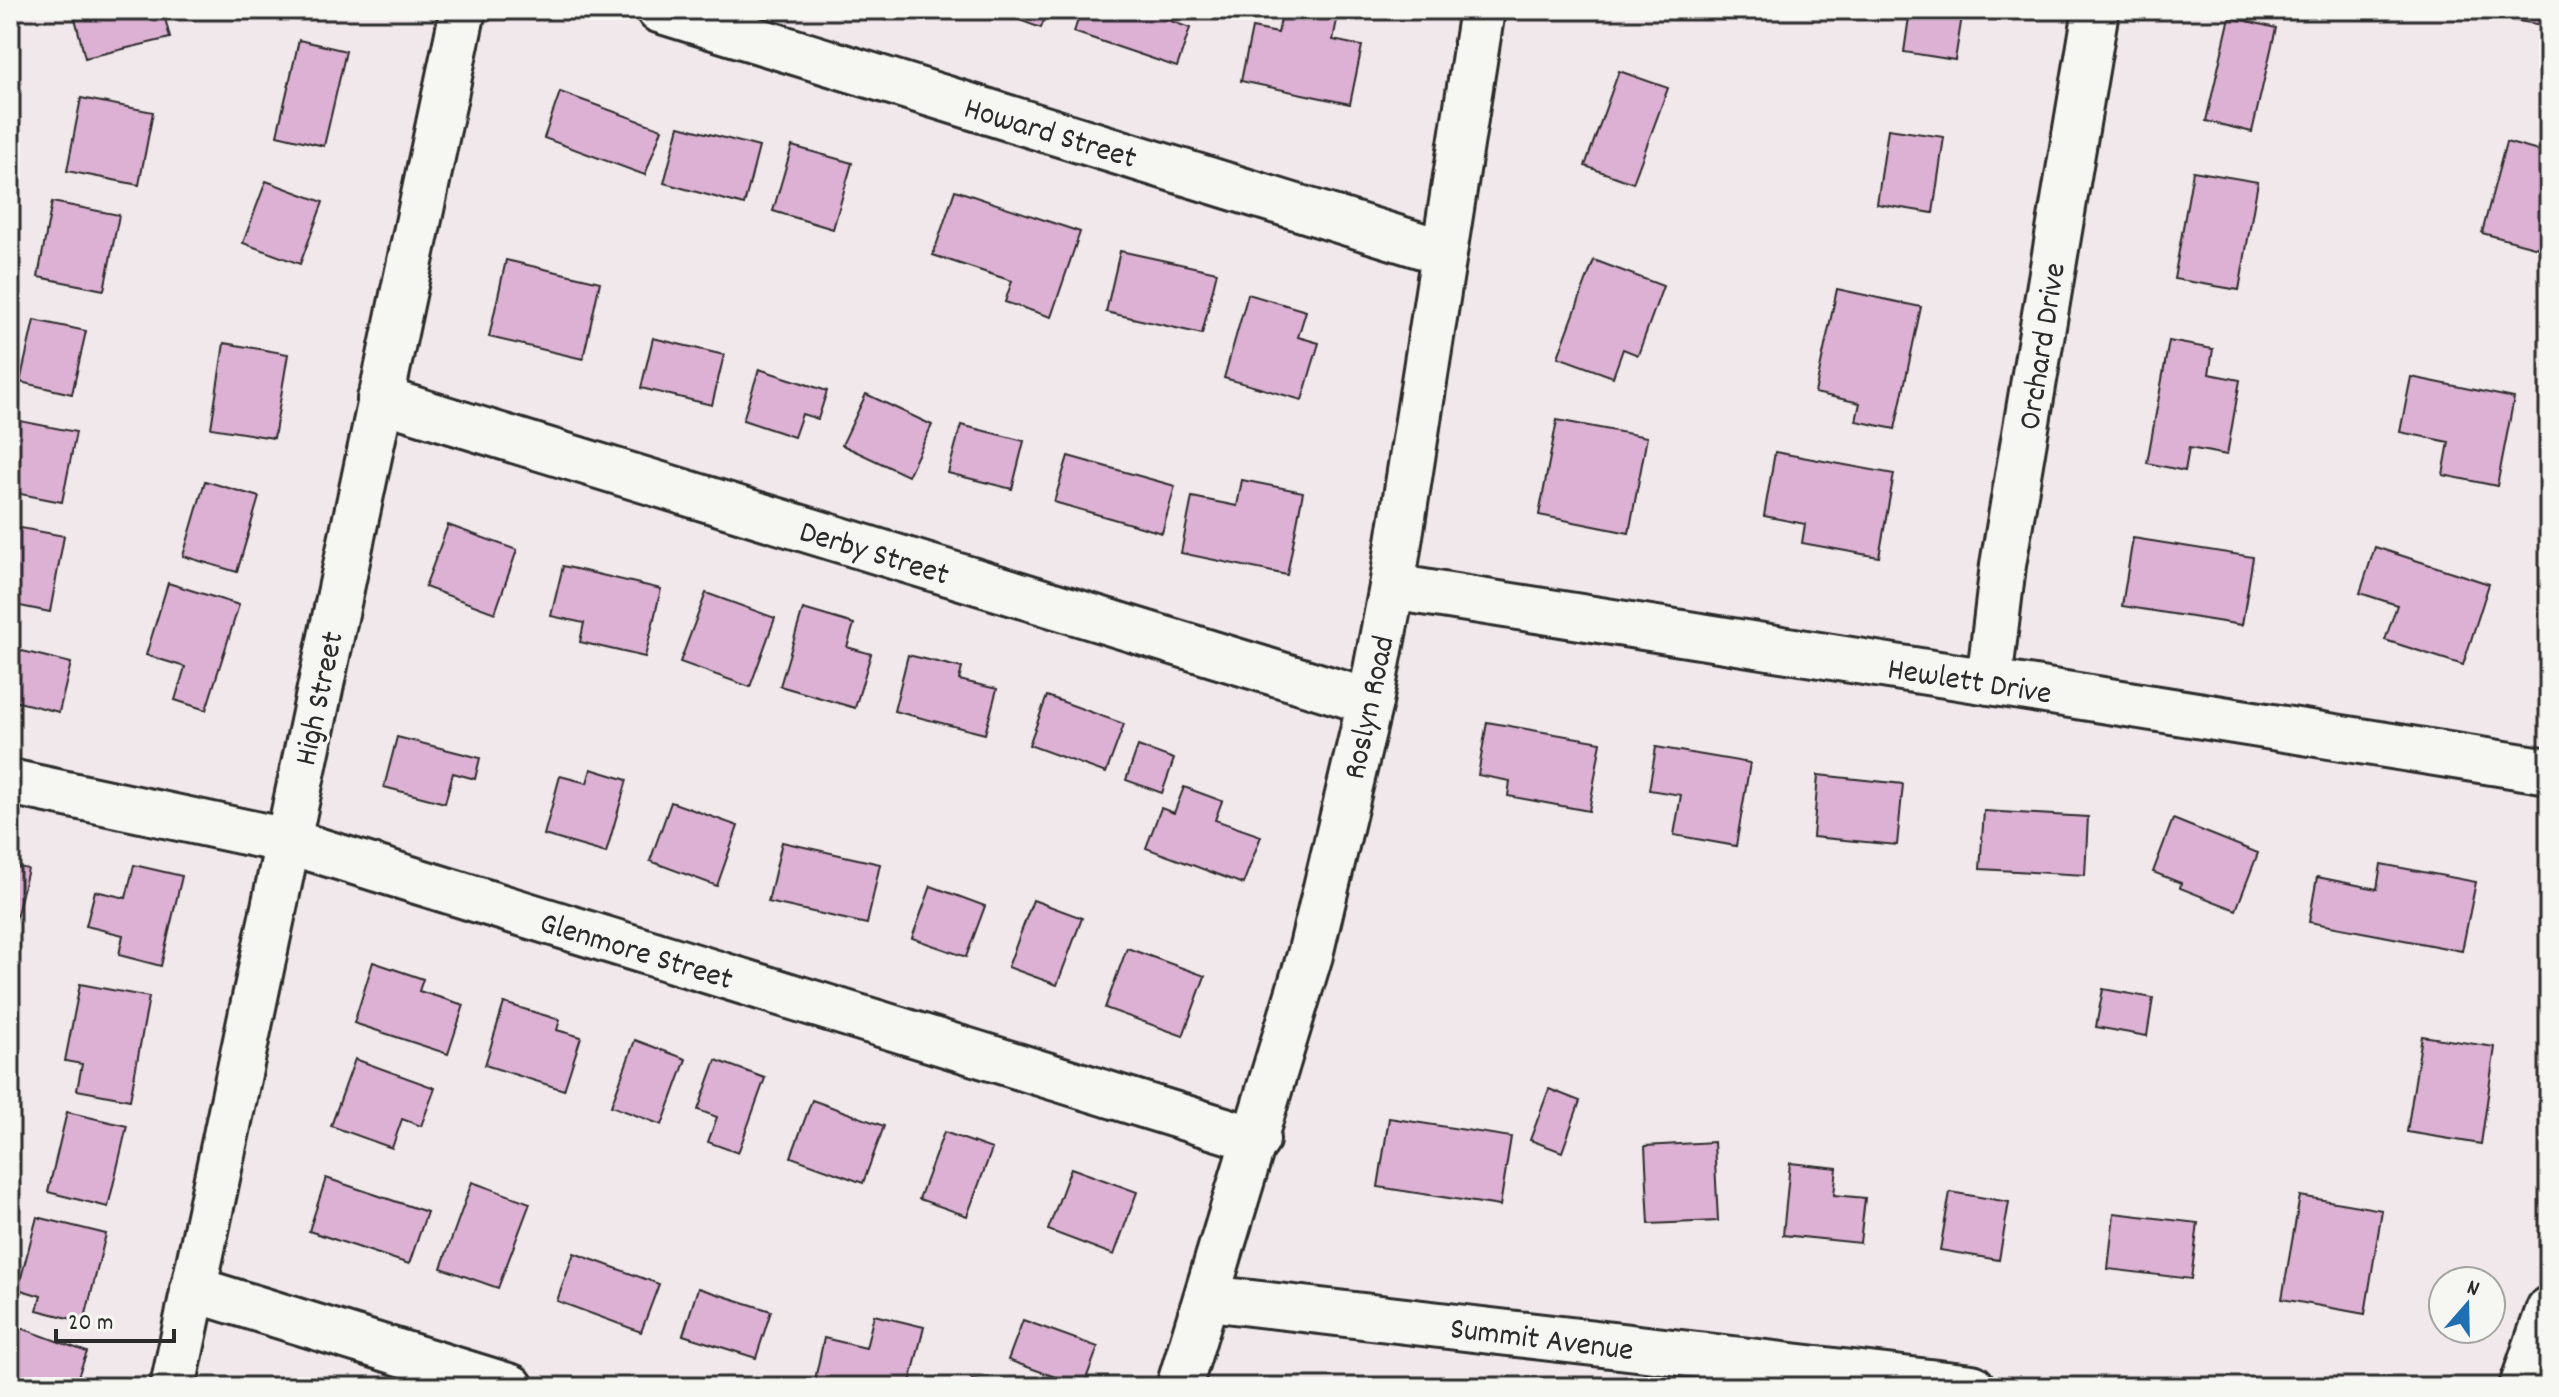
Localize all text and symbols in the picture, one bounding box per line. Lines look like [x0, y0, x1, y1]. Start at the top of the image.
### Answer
street label: Howard Street [958, 88, 1142, 184]
street label: Orchard Drive [2009, 260, 2081, 434]
street label: Derby Street [793, 511, 954, 600]
street label: High Street [285, 628, 359, 770]
street label: Roslyn Road [1334, 632, 1410, 784]
street label: Hewlett Drive [1884, 648, 2054, 720]
street label: Glenmore Street [533, 903, 738, 1005]
north arrow [2427, 1265, 2507, 1345]
text: N [2462, 1273, 2483, 1306]
scale bar [56, 1293, 174, 1343]
text: 20 m [68, 1307, 114, 1341]
street label: Summit Avenue [1447, 1308, 1636, 1376]

